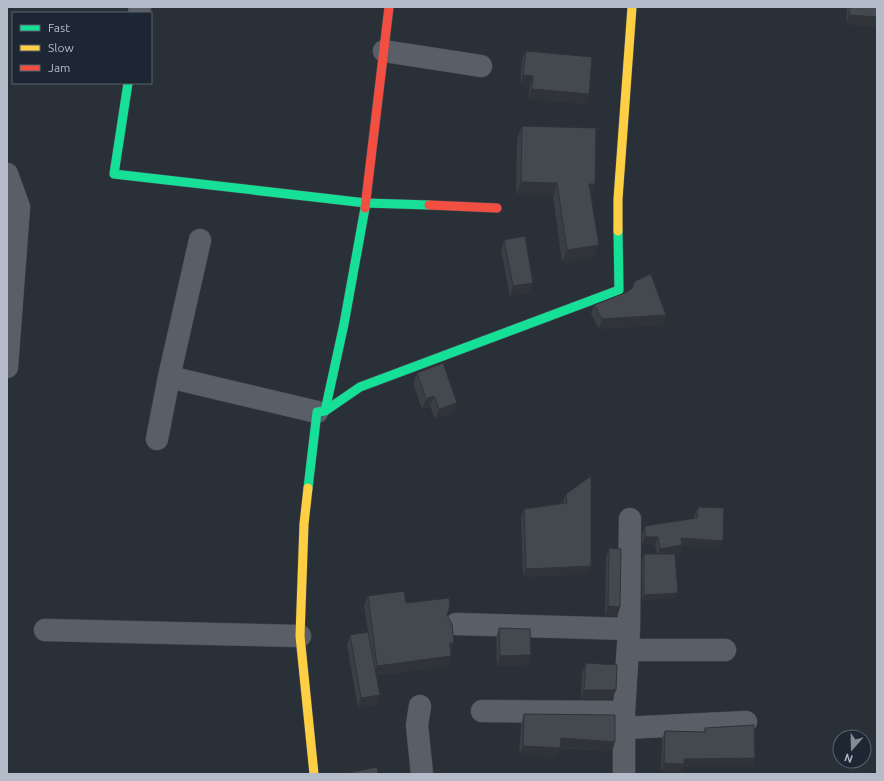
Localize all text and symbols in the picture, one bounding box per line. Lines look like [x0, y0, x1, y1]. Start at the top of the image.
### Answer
legend [12, 12, 152, 84]
text: Fast [48, 21, 70, 34]
text: Slow [48, 41, 74, 54]
text: Jam [48, 61, 70, 74]
north arrow [832, 729, 872, 769]
text: N [843, 751, 854, 765]

